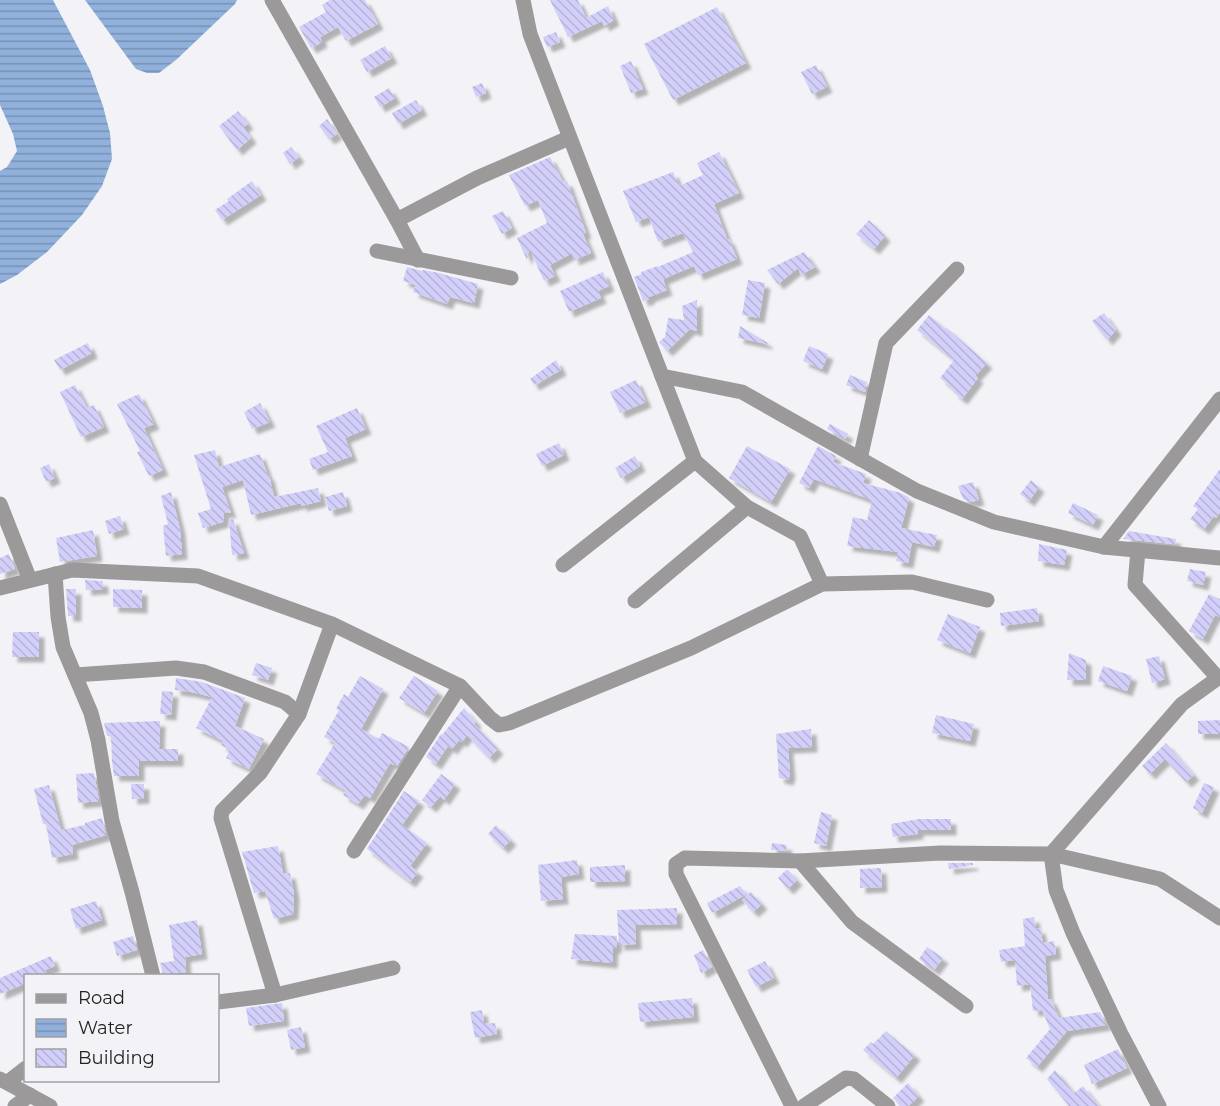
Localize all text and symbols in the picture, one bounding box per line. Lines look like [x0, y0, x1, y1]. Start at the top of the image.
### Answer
legend [24, 974, 219, 1082]
text: Road [78, 987, 125, 1009]
text: Water [78, 1017, 133, 1039]
text: Building [78, 1047, 155, 1069]

